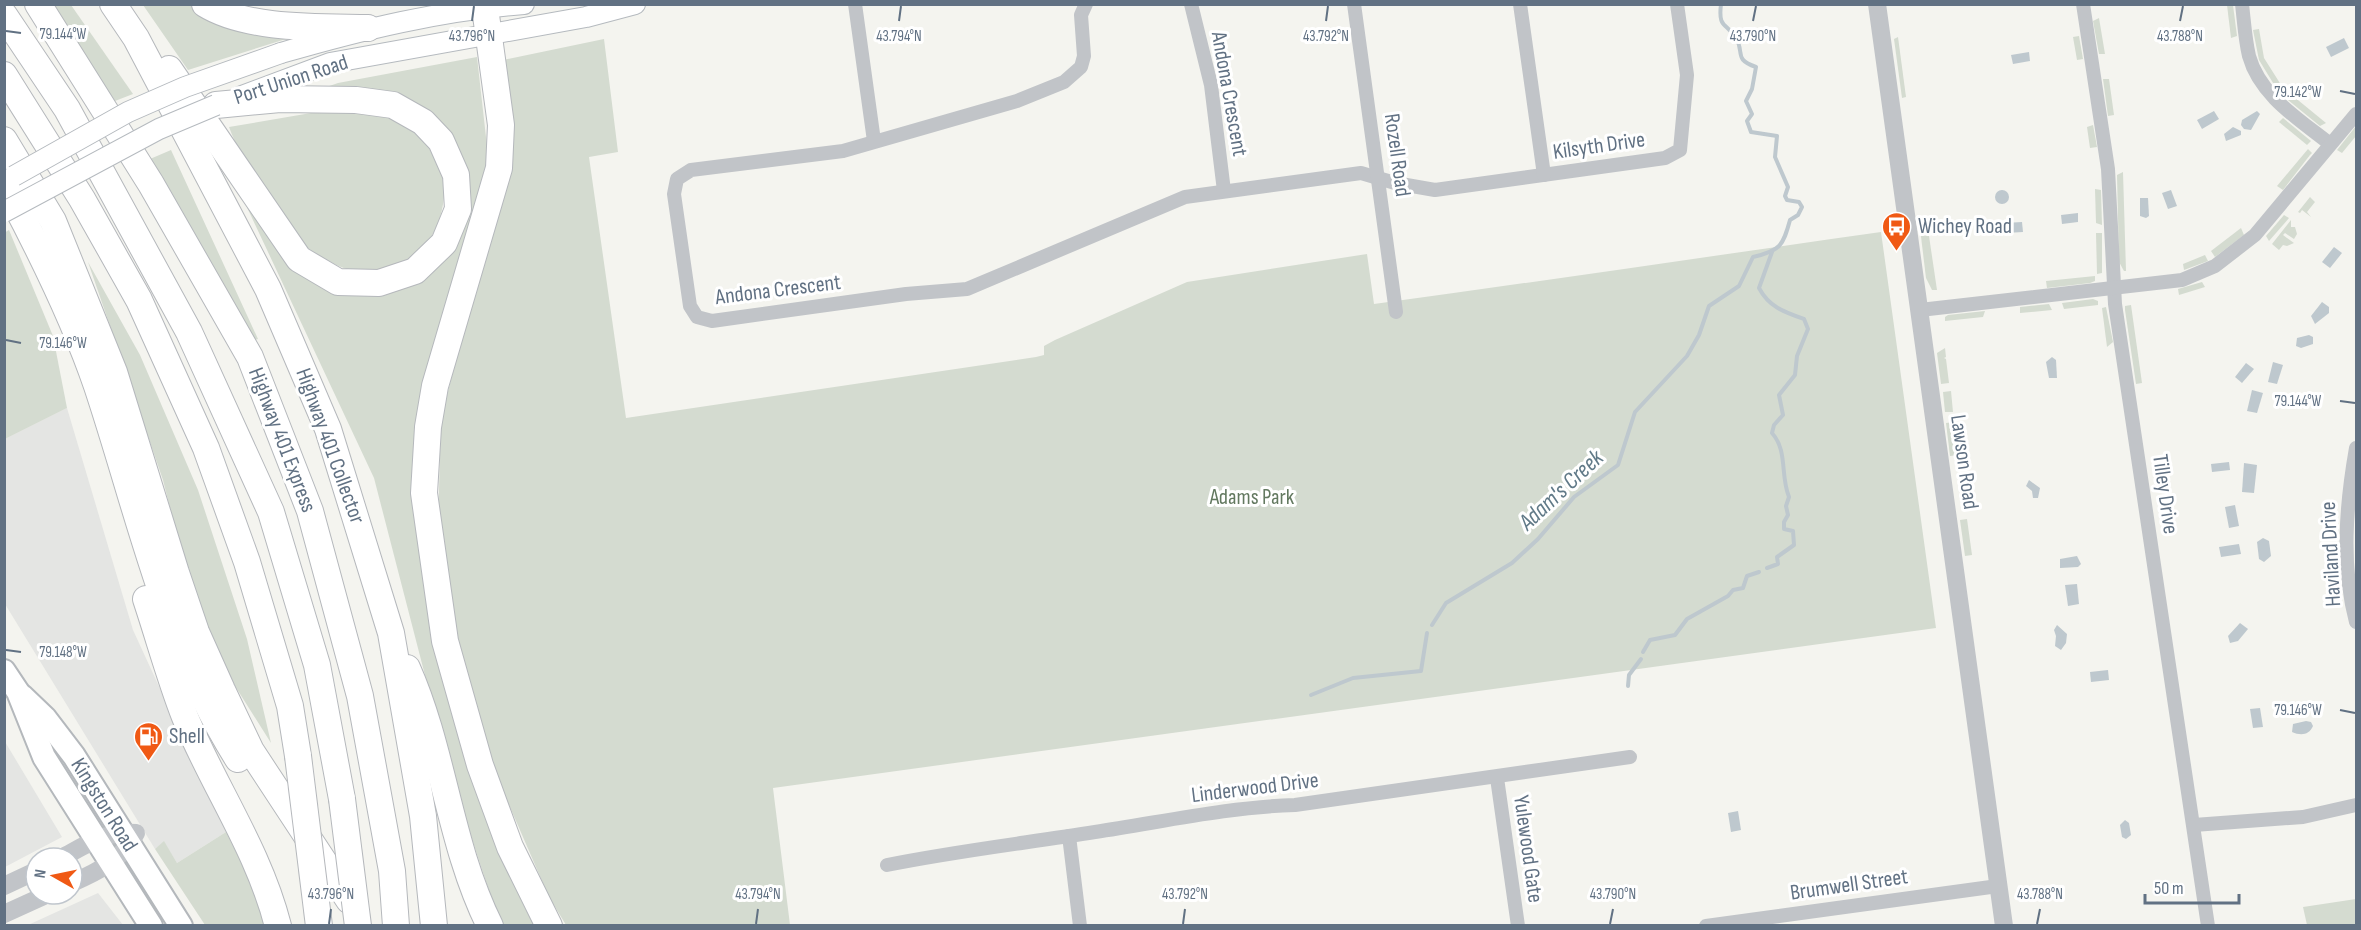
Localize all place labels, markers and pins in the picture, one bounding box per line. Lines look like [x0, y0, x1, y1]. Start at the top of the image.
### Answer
bus stop icon: Wichey Road [1881, 210, 1913, 252]
place label: Wichey Road [1918, 213, 2012, 240]
fuel station icon: Shell [132, 720, 164, 762]
place label: Shell [169, 723, 205, 750]

